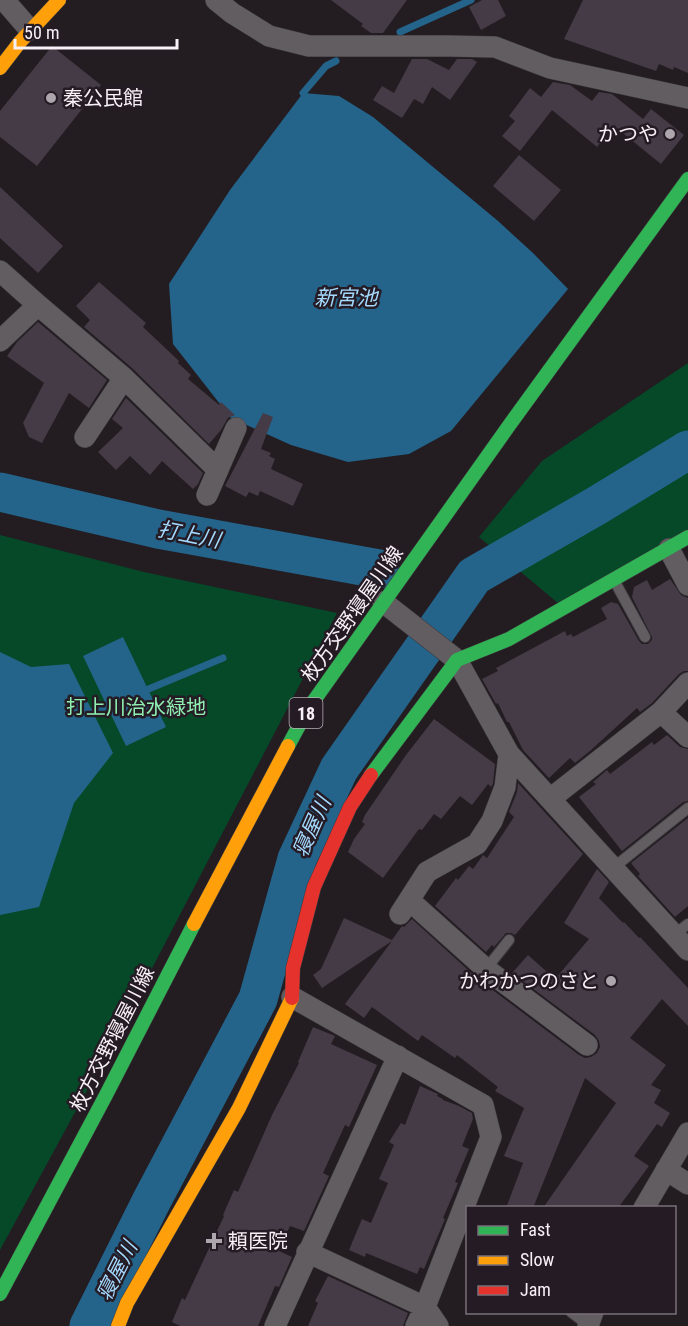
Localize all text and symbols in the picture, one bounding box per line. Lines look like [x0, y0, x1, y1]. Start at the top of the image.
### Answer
scale bar [15, 12, 177, 50]
text: 50 m [24, 22, 59, 43]
place label: 秦公民館 [63, 86, 143, 110]
marker: 秦公民館 [44, 91, 58, 105]
place label: かつや [598, 122, 658, 146]
marker: かつや [663, 127, 677, 141]
water label: 新宮池 [315, 286, 379, 310]
water label: 打上川 [156, 517, 224, 553]
street label: 枚方交野寝屋川線 [296, 542, 408, 686]
park label: 打上川治水緑地 [66, 695, 206, 719]
road number: 18 [290, 698, 322, 728]
water label: 寝屋川 [288, 792, 337, 861]
street label: 枚方交野寝屋川線 [65, 962, 159, 1116]
place label: かわかつのさと [459, 969, 599, 993]
marker: かわかつのさと [604, 974, 618, 988]
legend [466, 1206, 676, 1314]
text: Fast [520, 1219, 551, 1240]
place label: 頼医院 [228, 1229, 288, 1253]
marker: 頼医院 [205, 1232, 223, 1250]
water label: 寝屋川 [92, 1236, 143, 1305]
text: Slow [520, 1249, 555, 1270]
text: Jam [520, 1279, 551, 1300]

